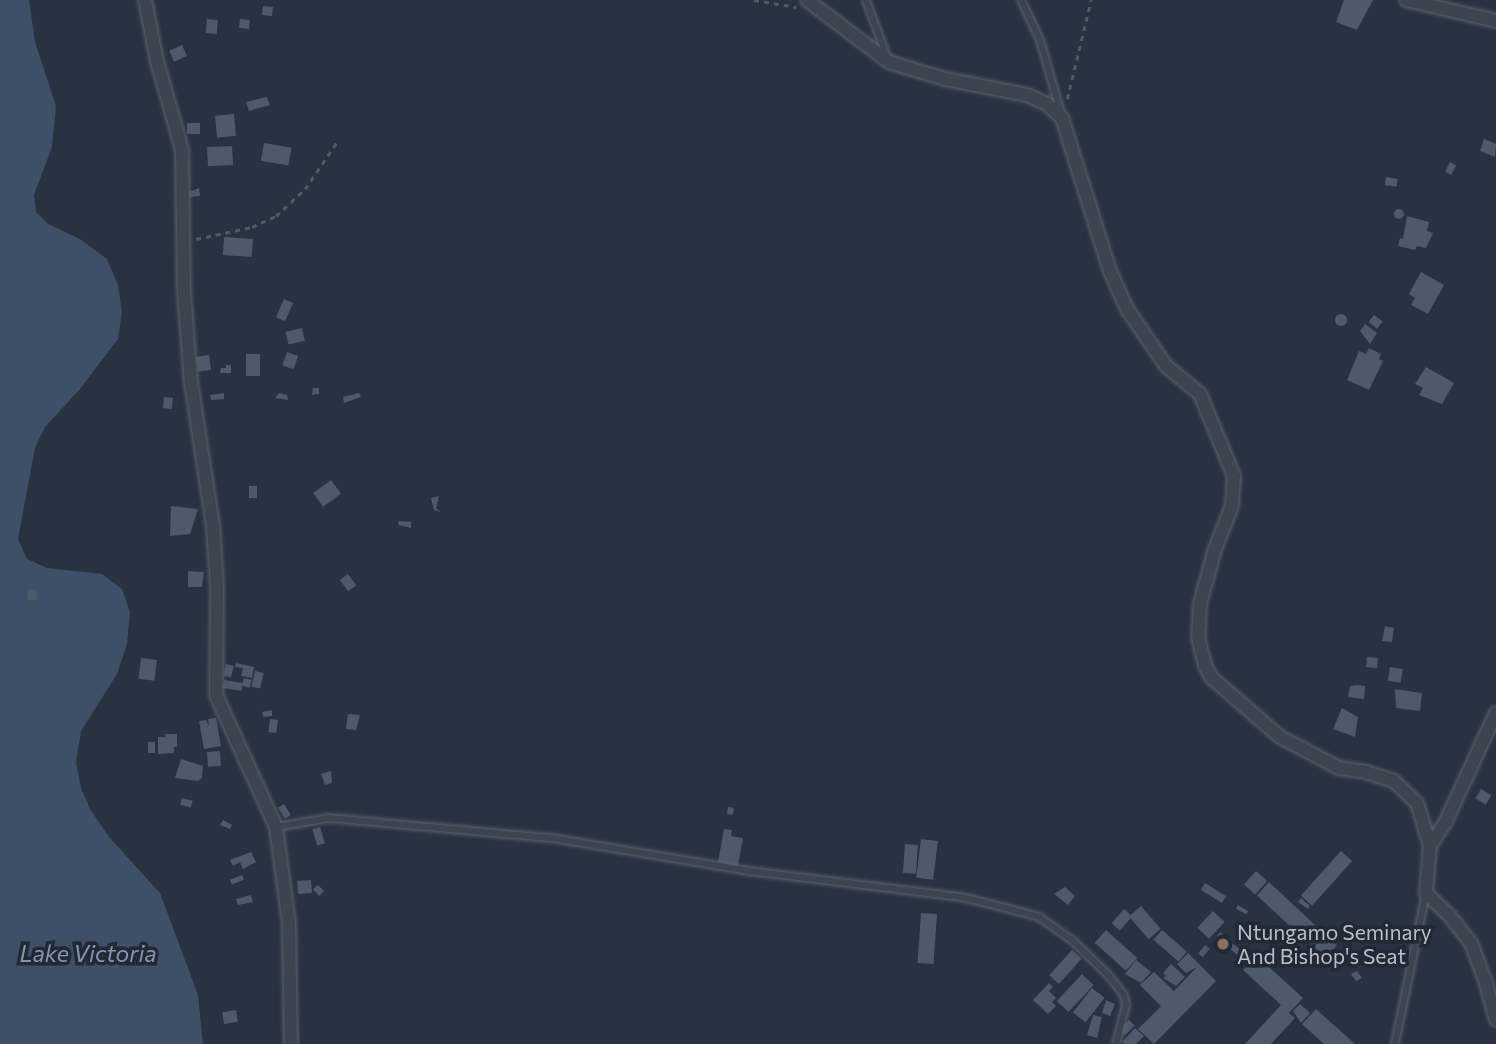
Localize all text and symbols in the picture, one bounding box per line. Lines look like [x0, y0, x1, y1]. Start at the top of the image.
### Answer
place label: Ntungamo Seminary And Bishop's Seat [1237, 919, 1432, 969]
marker: Ntungamo Seminary And Bishop's Seat [1215, 936, 1231, 952]
water label: Lake Victoria [20, 939, 156, 967]

